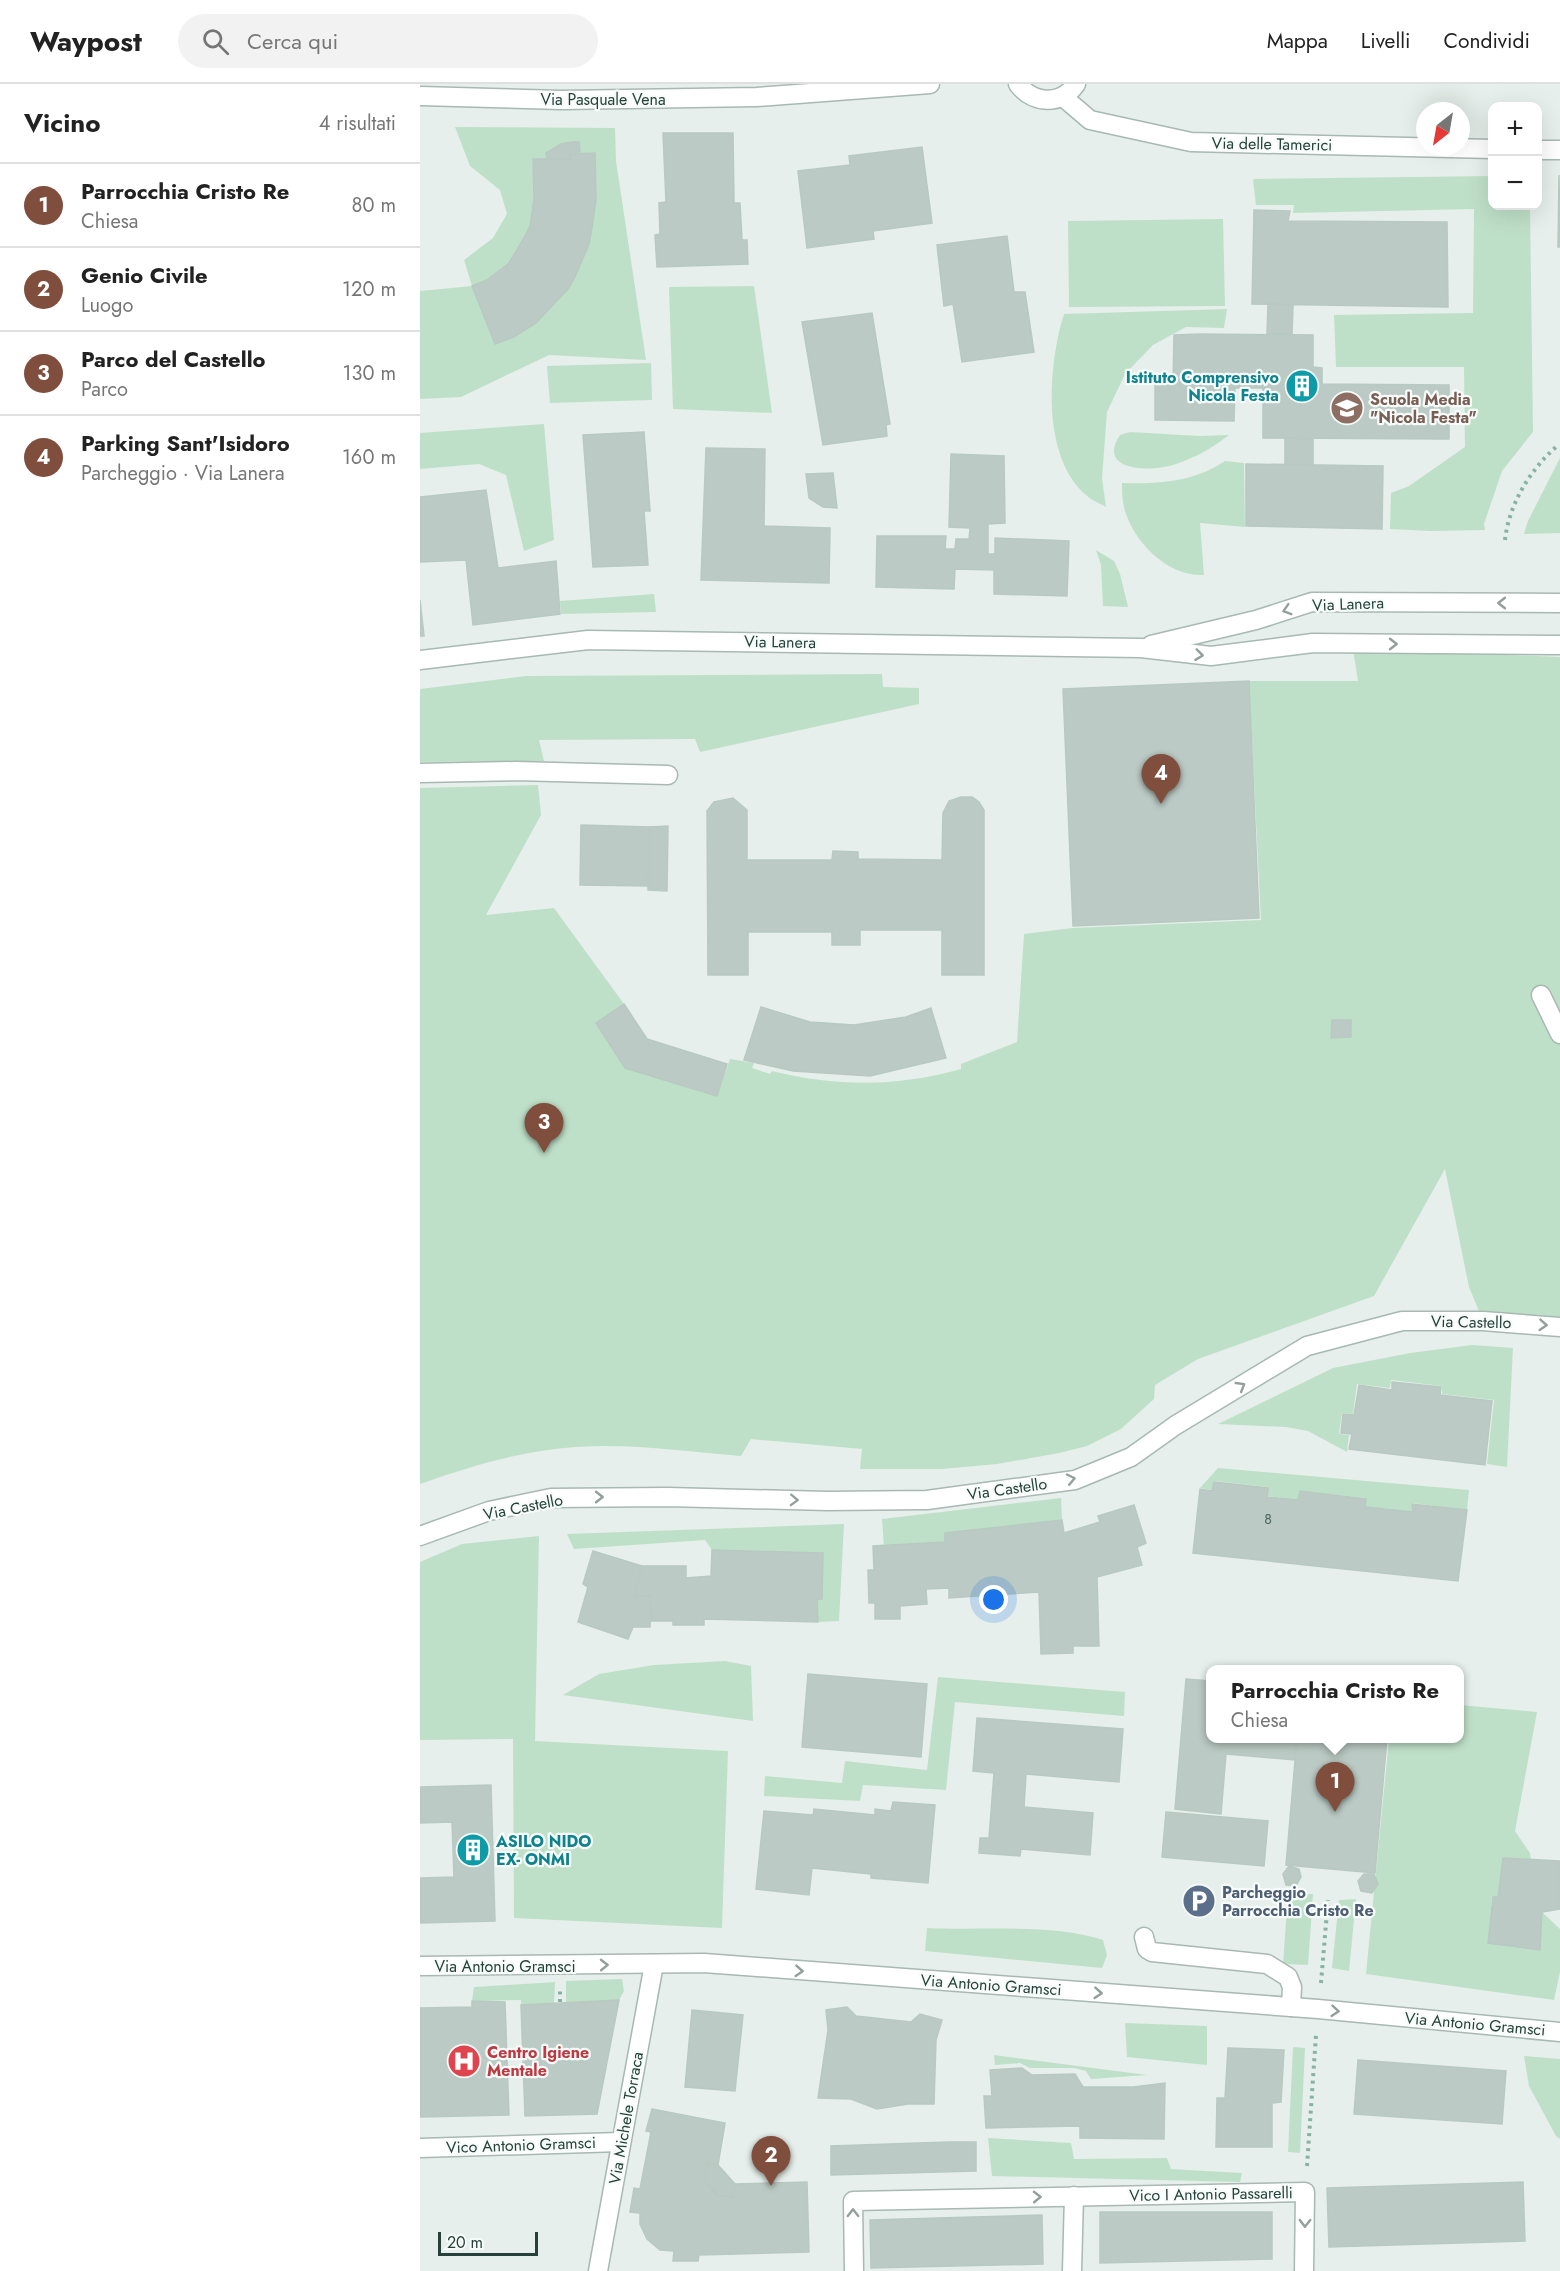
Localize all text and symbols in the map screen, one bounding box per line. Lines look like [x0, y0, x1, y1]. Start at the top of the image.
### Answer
search box [178, 14, 598, 68]
text: Waypost [30, 21, 142, 62]
icon: search [199, 25, 232, 58]
text: Cerca qui [247, 25, 338, 57]
text: Mappa [1267, 26, 1328, 56]
text: Livelli [1361, 26, 1411, 56]
text: Condividi [1444, 26, 1530, 56]
street label: Via Pasquale Vena [540, 88, 666, 111]
north arrow [1416, 102, 1470, 156]
map controls [1488, 102, 1542, 210]
button: + [1488, 102, 1542, 156]
text: Vicino [24, 104, 101, 142]
text: 4 risultati [319, 109, 396, 138]
street label: Via delle Tamerici [1211, 131, 1333, 157]
button: − [1488, 156, 1542, 210]
text: Parrocchia Cristo Re [81, 175, 289, 207]
text: 1 [38, 191, 49, 220]
text: 80 m [351, 191, 396, 220]
text: Chiesa [81, 207, 138, 236]
text: Genio Civile [81, 259, 208, 291]
text: 2 [37, 275, 50, 304]
text: 120 m [342, 275, 396, 304]
text: Luogo [81, 291, 133, 320]
text: Parco del Castello [81, 343, 266, 375]
text: 3 [37, 359, 50, 388]
text: 130 m [342, 359, 396, 388]
place label: Istituto Comprensivo Nicola Festa [1126, 366, 1279, 407]
building icon: Istituto Comprensivo Nicola Festa [1284, 368, 1320, 404]
text: Parco [81, 375, 128, 404]
place label: Scuola Media "Nicola Festa" [1370, 388, 1477, 429]
school or university icon: Scuola Media "Nicola Festa" [1329, 390, 1365, 426]
text: Parking Sant'Isidoro [81, 427, 290, 459]
text: 4 [37, 443, 50, 472]
text: 160 m [342, 443, 396, 472]
text: Parcheggio · Via Lanera [81, 459, 285, 488]
street label: Via Lanera [1312, 591, 1384, 617]
one-way arrow [1497, 597, 1506, 609]
one-way arrow [1282, 603, 1293, 615]
street label: Via Lanera [744, 630, 816, 654]
one-way arrow [1388, 638, 1397, 650]
one-way arrow [1194, 648, 1203, 661]
pin: 4 [1142, 754, 1180, 804]
pin: 3 [524, 1104, 564, 1153]
street label: Via Castello [1431, 1310, 1512, 1334]
one-way arrow [1538, 1318, 1547, 1331]
one-way arrow [1235, 1381, 1245, 1393]
street label: Via Castello [966, 1472, 1049, 1506]
one-way arrow [1066, 1474, 1076, 1487]
street label: Via Castello [481, 1488, 565, 1526]
one-way arrow [594, 1491, 603, 1503]
one-way arrow [789, 1494, 798, 1507]
house number: 8 [1264, 1509, 1272, 1529]
your location [979, 1585, 1008, 1614]
popup [1206, 1665, 1464, 1743]
text: Parrocchia Cristo Re [1231, 1674, 1439, 1706]
text: Chiesa [1231, 1706, 1288, 1735]
pin: 1 [1316, 1762, 1354, 1812]
place label: ASILO NIDO EX- ONMI [495, 1830, 591, 1871]
building icon: ASILO NIDO EX- ONMI [455, 1832, 491, 1868]
place label: Parcheggio Parrocchia Cristo Re [1222, 1881, 1374, 1922]
parking icon: Parcheggio Parrocchia Cristo Re [1181, 1883, 1217, 1919]
street label: Via Antonio Gramsci [434, 1955, 576, 1978]
one-way arrow [600, 1959, 609, 1971]
one-way arrow [795, 1964, 804, 1977]
street label: Via Antonio Gramsci [920, 1969, 1062, 2001]
one-way arrow [1094, 1986, 1103, 1999]
one-way arrow [1330, 2004, 1339, 2017]
street label: Via Antonio Gramsci [1404, 2006, 1546, 2042]
place label: Centro Igiene Mentale [487, 2041, 589, 2082]
hospital icon: Centro Igiene Mentale [446, 2043, 482, 2079]
street label: Via Michele Torraca [603, 2050, 649, 2186]
street label: Vico Antonio Gramsci [446, 2131, 596, 2159]
pin: 2 [752, 2136, 790, 2186]
street label: Vico I Antonio Passarelli [1129, 2181, 1293, 2207]
one-way arrow [1032, 2191, 1041, 2203]
one-way arrow [847, 2208, 860, 2217]
one-way arrow [1299, 2219, 1311, 2228]
scale bar [438, 2229, 538, 2256]
text: 20 m [447, 2231, 483, 2254]

